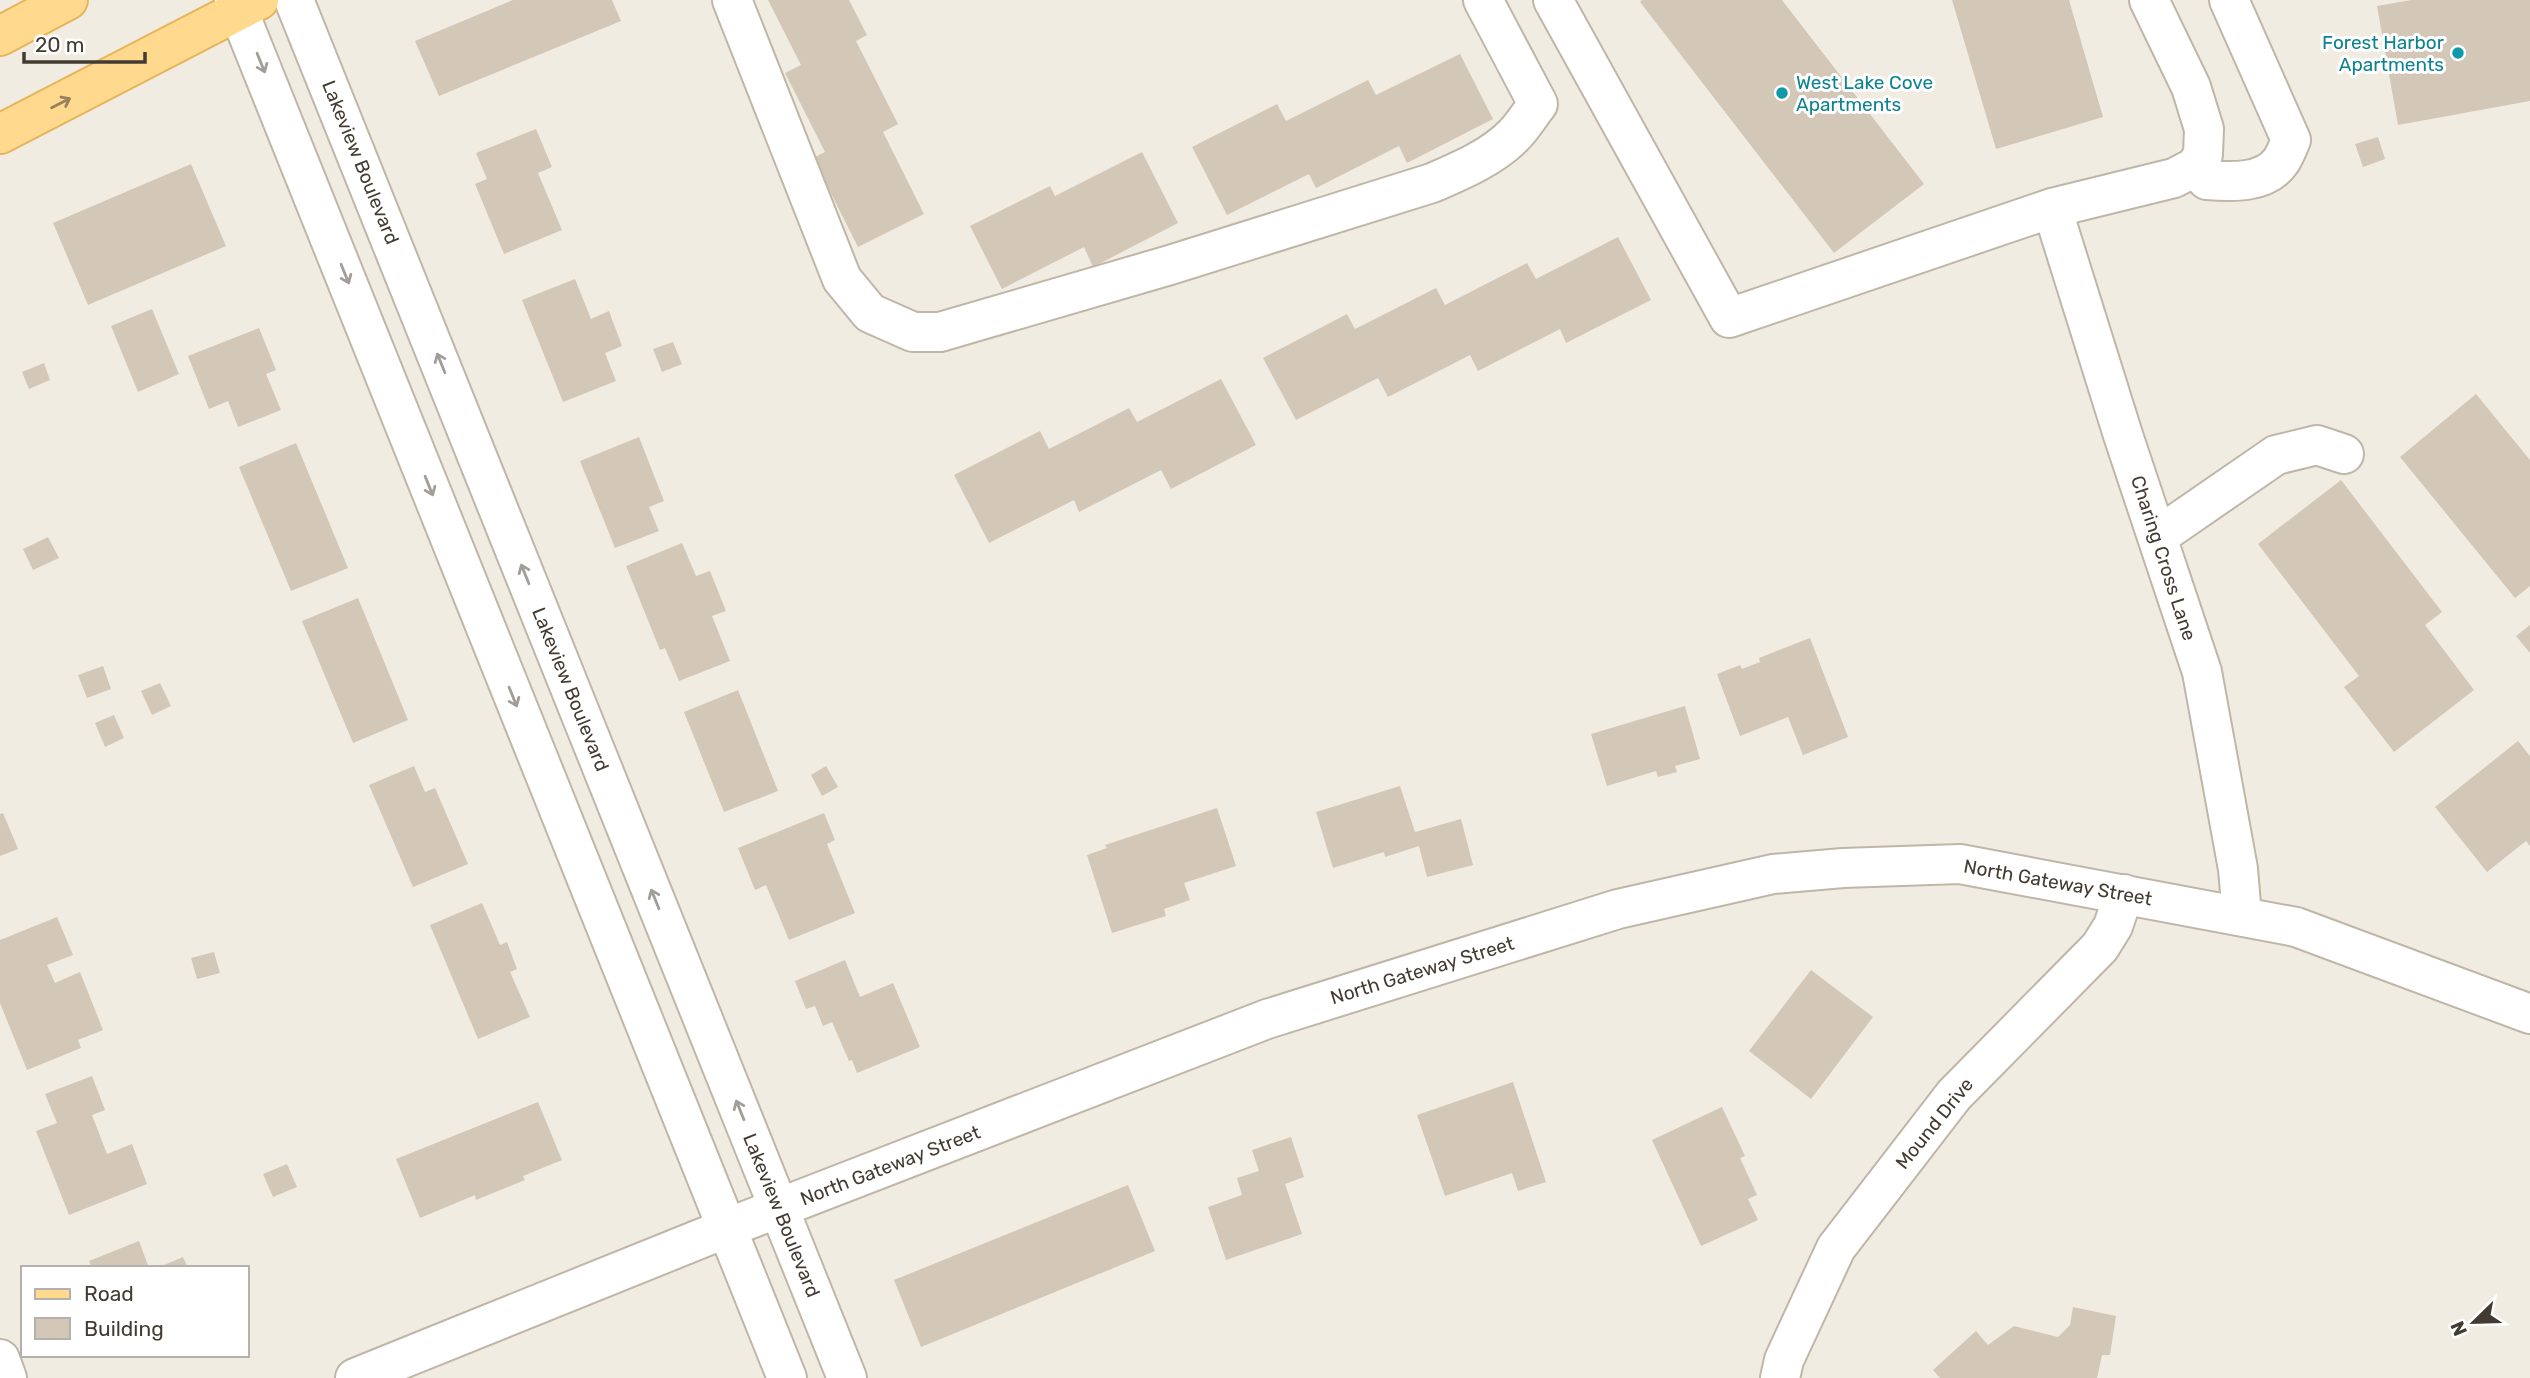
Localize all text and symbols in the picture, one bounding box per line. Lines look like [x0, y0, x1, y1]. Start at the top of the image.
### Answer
scale bar [24, 21, 145, 65]
place label: Forest Harbor Apartments [2322, 31, 2445, 76]
text: 20 m [35, 32, 84, 57]
marker: Forest Harbor Apartments [2450, 45, 2466, 61]
one-way arrow [255, 51, 268, 73]
place label: West Lake Cove Apartments [1796, 71, 1933, 116]
street label: Lakeview Boulevard [317, 77, 404, 247]
marker: West Lake Cove Apartments [1774, 85, 1790, 101]
one-way arrow [50, 95, 70, 109]
one-way arrow [339, 263, 352, 285]
one-way arrow [433, 352, 446, 374]
street label: Charing Cross Lane [2126, 473, 2201, 644]
one-way arrow [423, 474, 436, 496]
one-way arrow [518, 563, 531, 585]
street label: Lakeview Boulevard [527, 604, 614, 774]
one-way arrow [508, 686, 521, 707]
street label: North Gateway Street [1962, 855, 2154, 910]
one-way arrow [648, 888, 661, 910]
street label: North Gateway Street [1327, 931, 1517, 1009]
street label: Mound Drive [1891, 1073, 1978, 1174]
one-way arrow [732, 1100, 745, 1121]
street label: North Gateway Street [797, 1120, 984, 1210]
street label: Lakeview Boulevard [738, 1130, 825, 1300]
legend [21, 1266, 248, 1357]
text: Road [84, 1281, 134, 1306]
north arrow [2439, 1287, 2509, 1357]
text: Building [84, 1316, 164, 1341]
text: N [2446, 1318, 2472, 1339]

